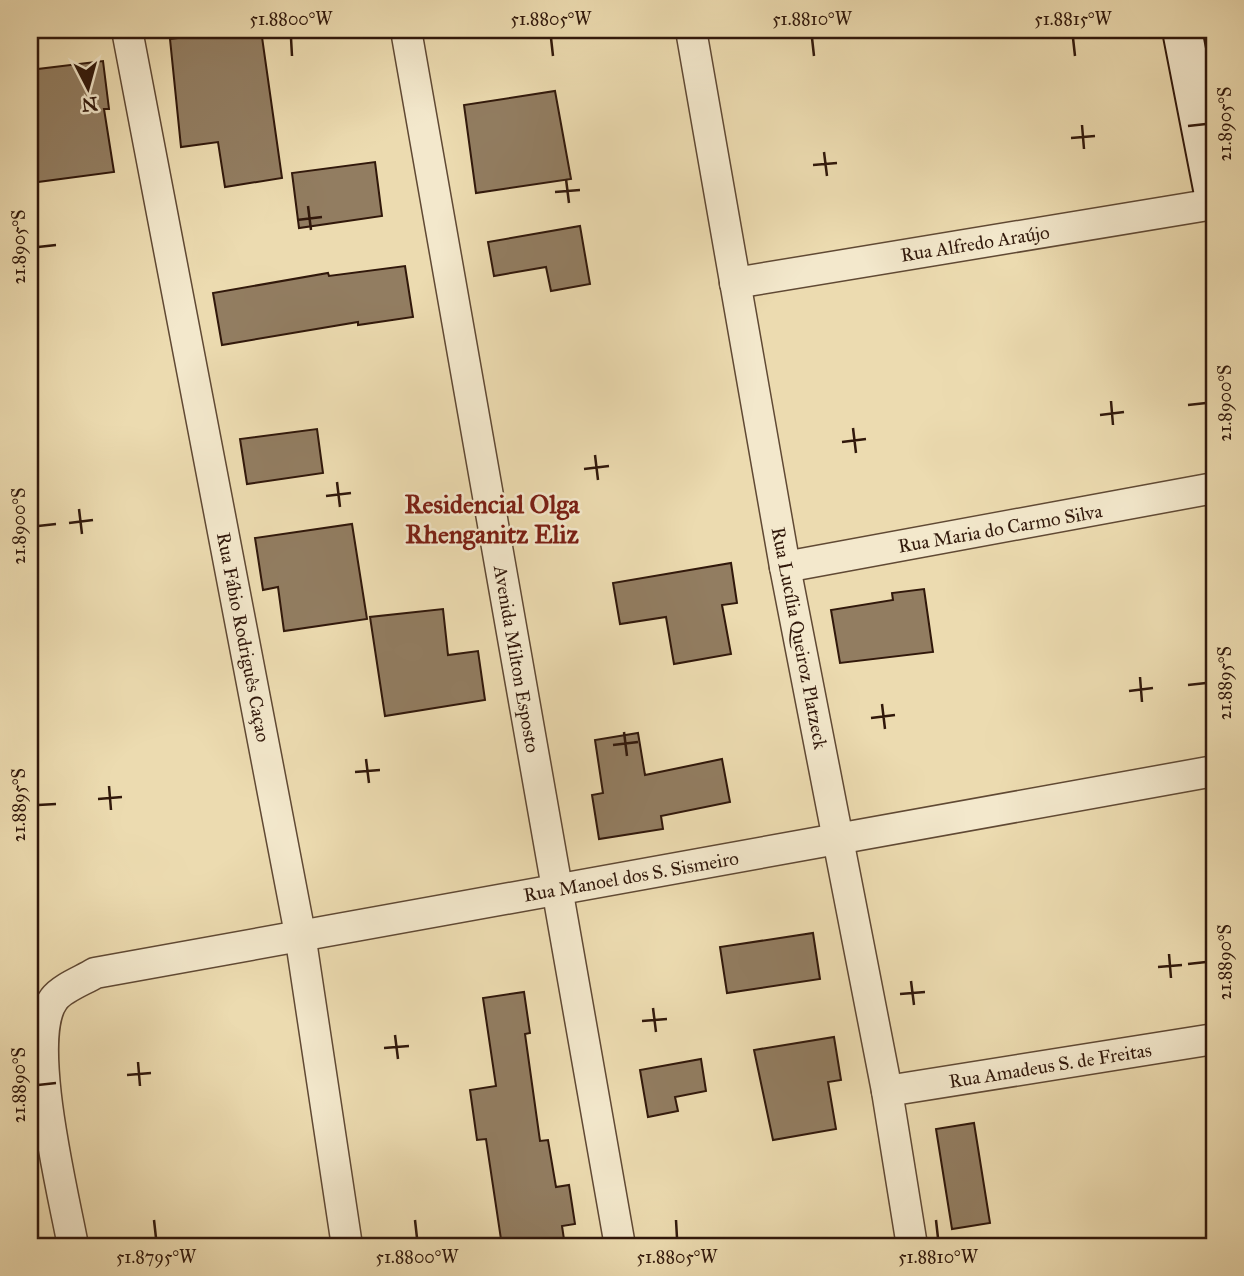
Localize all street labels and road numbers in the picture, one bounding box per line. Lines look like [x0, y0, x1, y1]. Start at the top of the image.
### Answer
street label: Rua Alfredo Araújo [899, 220, 1051, 267]
street label: Rua Maria do Carmo Silva [896, 499, 1105, 558]
street label: Rua Lucília Queiroz Platzeck [767, 525, 832, 751]
street label: Rua Fábio Rodriguês Caçao [211, 530, 275, 744]
street label: Avenida Milton Esposto [489, 563, 544, 755]
street label: Rua Manoel dos S. Sismeiro [522, 846, 741, 907]
street label: Rua Amadeus S. de Freitas [947, 1038, 1153, 1093]

